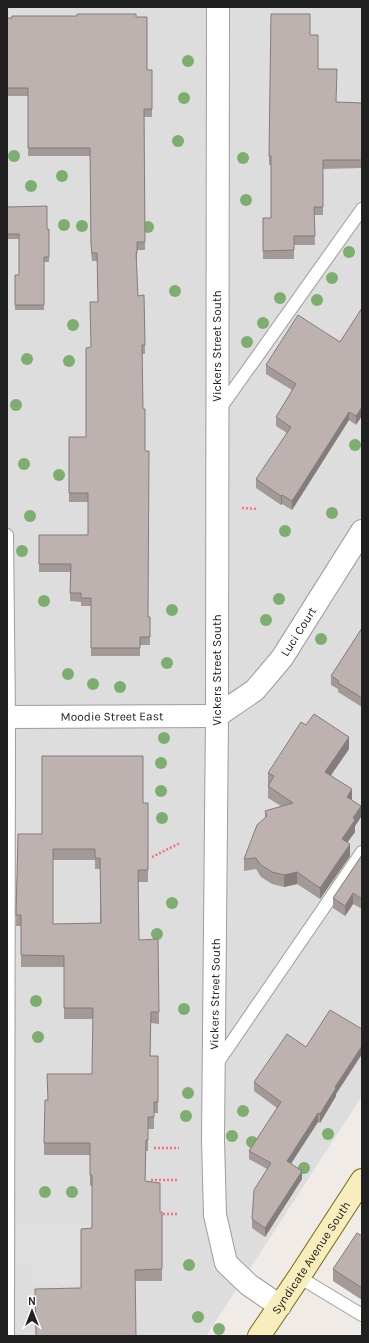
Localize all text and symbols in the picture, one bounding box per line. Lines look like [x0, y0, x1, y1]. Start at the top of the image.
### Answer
street label: Vickers Street South [210, 290, 224, 402]
street label: Luci Court [278, 604, 320, 659]
street label: Vickers Street South [210, 614, 224, 726]
street label: Moodie Street East [60, 709, 164, 724]
street label: Vickers Street South [207, 938, 223, 1050]
street label: Syndicate Avenue South [269, 1199, 353, 1317]
north arrow [12, 1291, 52, 1331]
text: N [28, 1295, 36, 1308]

